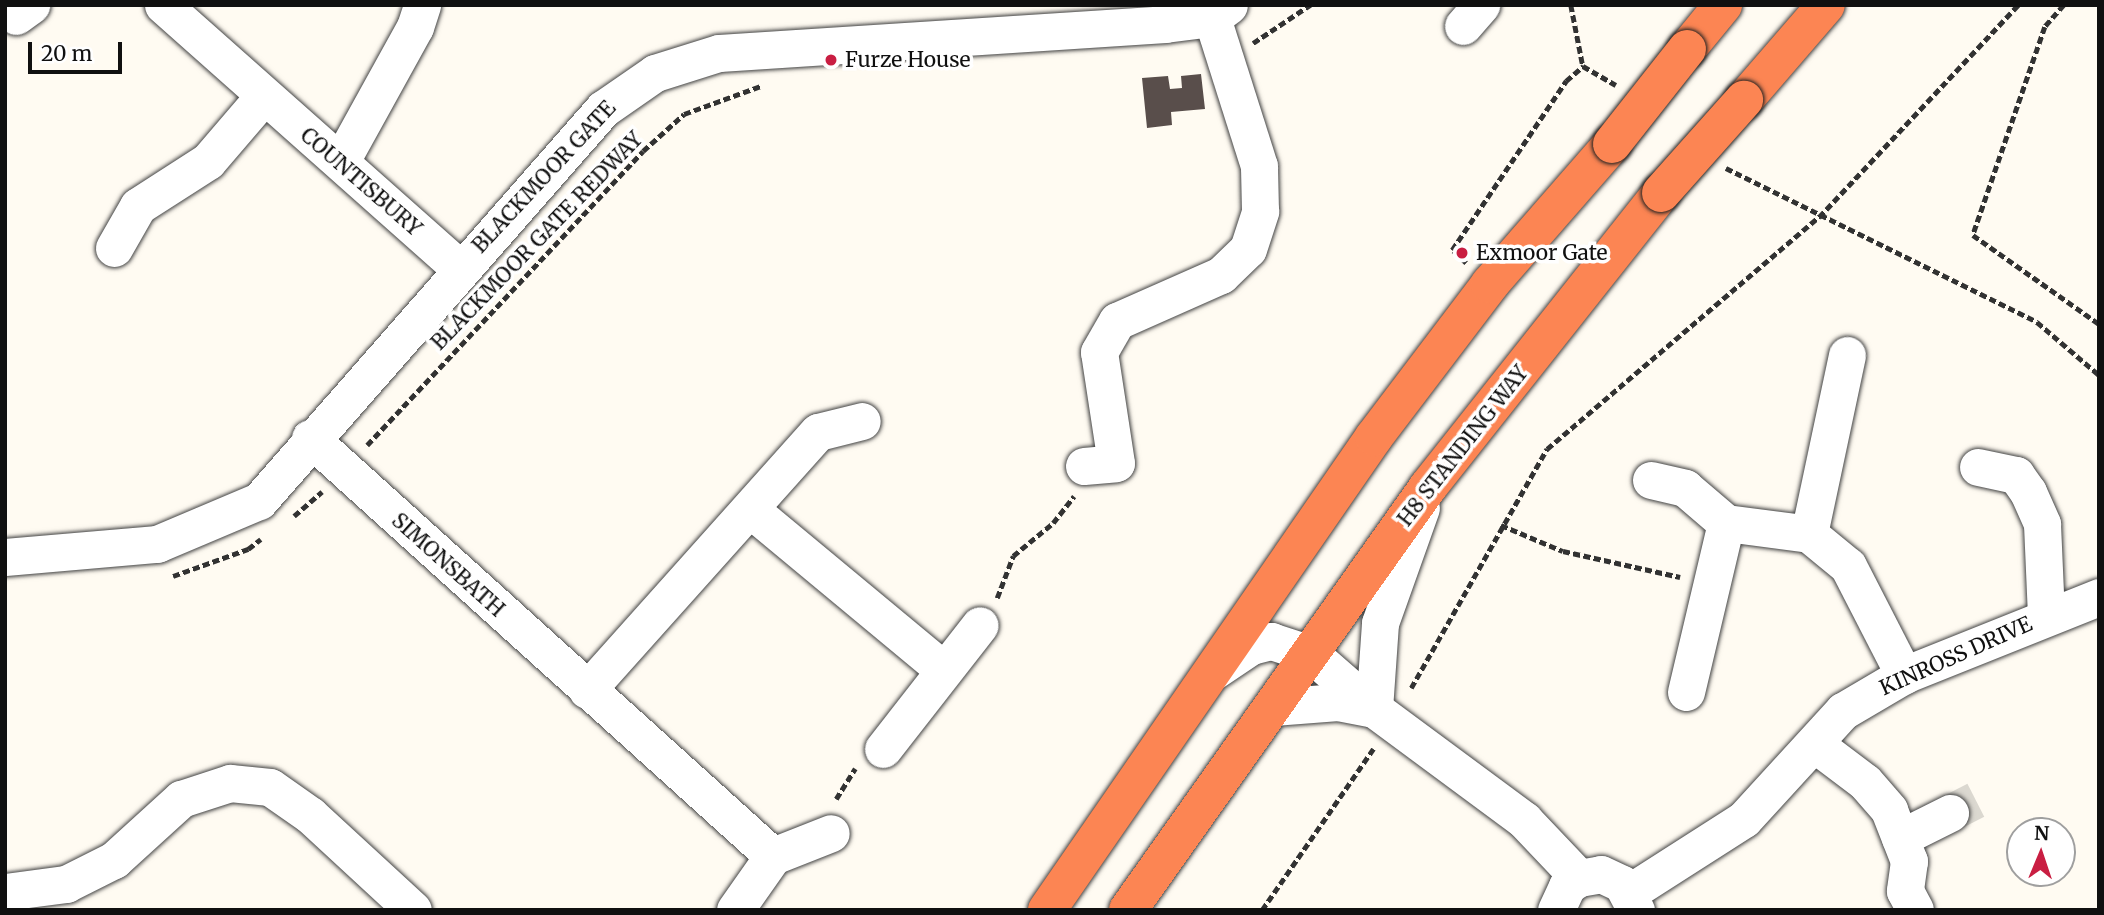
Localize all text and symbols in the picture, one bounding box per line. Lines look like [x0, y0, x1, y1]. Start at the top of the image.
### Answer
scale bar [32, 28, 126, 72]
text: 20 m [41, 40, 92, 67]
place label: Furze House [845, 47, 970, 73]
marker: Furze House [823, 52, 839, 68]
street label: BLACKMOOR GATE [467, 96, 621, 258]
street label: COUNTISBURY [295, 123, 427, 241]
street label: BLACKMOOR GATE REDWAY [426, 127, 648, 355]
place label: Exmoor Gate [1476, 240, 1607, 266]
marker: Exmoor Gate [1454, 245, 1470, 261]
street label: H8 STANDING WAY [1393, 361, 1533, 531]
street label: SIMONSBATH [386, 508, 510, 622]
street label: KINROSS DRIVE [1876, 611, 2036, 701]
north arrow [2006, 817, 2076, 887]
text: N [2034, 821, 2050, 845]

